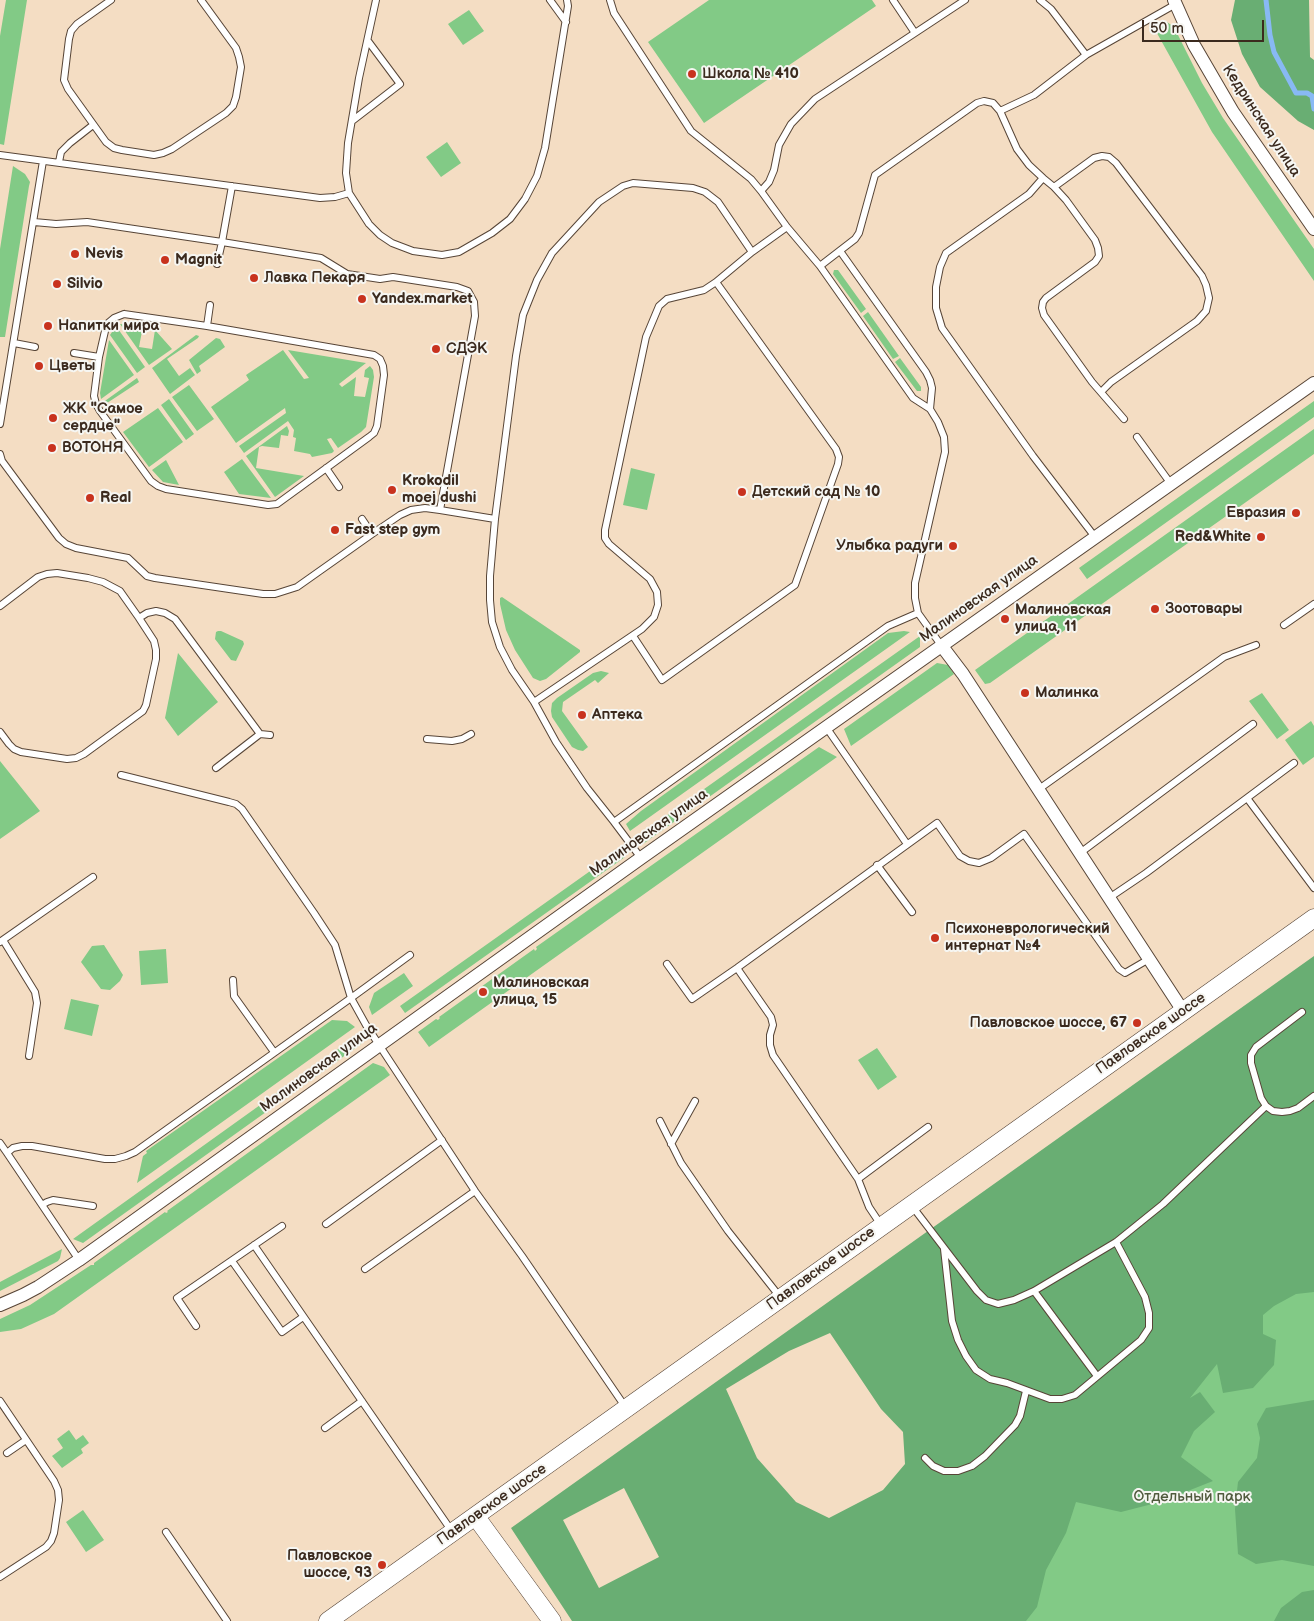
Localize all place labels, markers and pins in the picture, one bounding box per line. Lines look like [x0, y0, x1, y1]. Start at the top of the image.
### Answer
place label: Школа № 410 [702, 65, 799, 83]
marker: Школа № 410 [686, 68, 698, 80]
place label: Nevis [85, 245, 123, 263]
marker: Nevis [69, 248, 81, 260]
place label: Magnit [175, 251, 222, 269]
marker: Magnit [159, 254, 171, 266]
place label: Лавка Пекаря [264, 269, 365, 287]
marker: Лавка Пекаря [248, 272, 260, 284]
place label: Silvio [67, 275, 103, 293]
marker: Silvio [51, 278, 63, 290]
place label: Yandex.market [372, 290, 472, 308]
marker: Yandex.market [356, 293, 368, 305]
place label: Напитки мира [58, 317, 159, 335]
marker: Напитки мира [42, 320, 54, 332]
place label: СДЭК [446, 340, 487, 358]
marker: СДЭК [430, 343, 442, 355]
place label: Цветы [49, 357, 96, 375]
marker: Цветы [33, 360, 45, 372]
place label: ЖК "Самое сердце" [63, 400, 143, 435]
marker: ЖК "Самое сердце" [47, 412, 59, 424]
place label: ВОТОНЯ [62, 439, 123, 457]
marker: ВОТОНЯ [46, 442, 58, 454]
place label: Krokodil moej dushi [402, 472, 476, 507]
place label: Детский сад № 10 [752, 483, 880, 501]
marker: Krokodil moej dushi [386, 484, 398, 496]
marker: Детский сад № 10 [736, 486, 748, 498]
place label: Real [100, 489, 131, 507]
marker: Real [84, 492, 96, 504]
place label: Евразия [1226, 504, 1286, 522]
marker: Евразия [1290, 507, 1302, 519]
place label: Fast step gym [345, 521, 440, 539]
marker: Fast step gym [329, 524, 341, 536]
place label: Red&White [1175, 528, 1251, 546]
marker: Red&White [1255, 531, 1267, 543]
place label: Улыбка радуги [836, 537, 943, 555]
marker: Улыбка радуги [947, 540, 959, 552]
place label: Зоотовары [1165, 600, 1242, 618]
place label: Малиновская улица, 11 [1015, 601, 1111, 636]
marker: Зоотовары [1149, 603, 1161, 615]
marker: Малиновская улица, 11 [999, 613, 1011, 625]
place label: Малинка [1035, 684, 1098, 702]
marker: Малинка [1019, 687, 1031, 699]
place label: Аптека [592, 706, 642, 724]
marker: Аптека [576, 709, 588, 721]
place label: Психоневрологический интернат №4 [945, 920, 1110, 955]
marker: Психоневрологический интернат №4 [929, 932, 941, 944]
place label: Малиновская улица, 15 [493, 974, 589, 1009]
marker: Малиновская улица, 15 [477, 986, 489, 998]
place label: Павловское шоссе, 67 [970, 1014, 1127, 1032]
marker: Павловское шоссе, 67 [1131, 1017, 1143, 1029]
place label: Павловское шоссе, 93 [287, 1547, 372, 1582]
marker: Павловское шоссе, 93 [376, 1559, 388, 1571]

